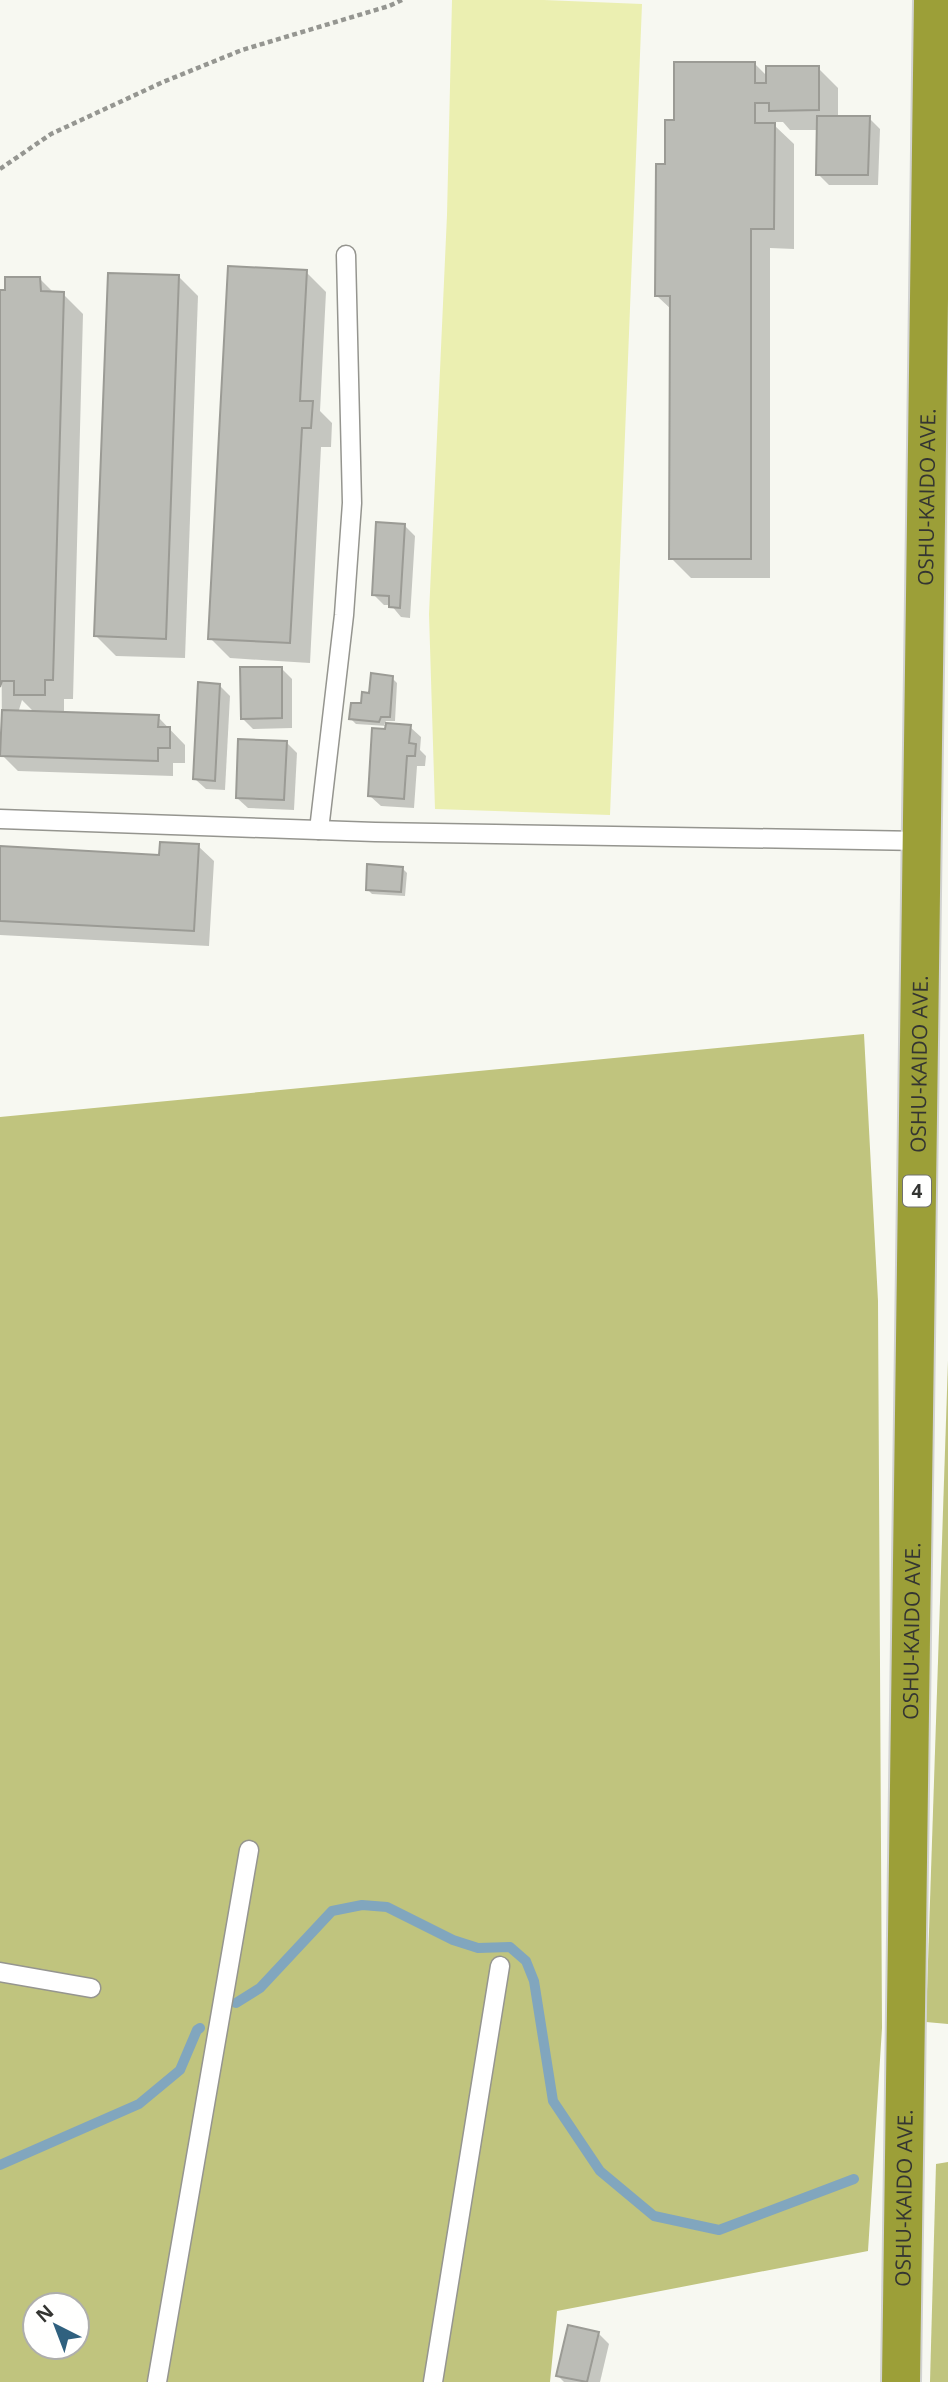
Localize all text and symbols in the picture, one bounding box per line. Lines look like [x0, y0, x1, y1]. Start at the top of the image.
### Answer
street label: OSHU-KAIDO AVE. [911, 408, 942, 586]
street label: OSHU-KAIDO AVE. [904, 975, 934, 1153]
road number: 4 [903, 1176, 931, 1206]
street label: OSHU-KAIDO AVE. [896, 1542, 926, 1720]
street label: OSHU-KAIDO AVE. [888, 2109, 919, 2287]
north arrow [21, 2291, 91, 2361]
text: N [30, 2299, 59, 2328]

